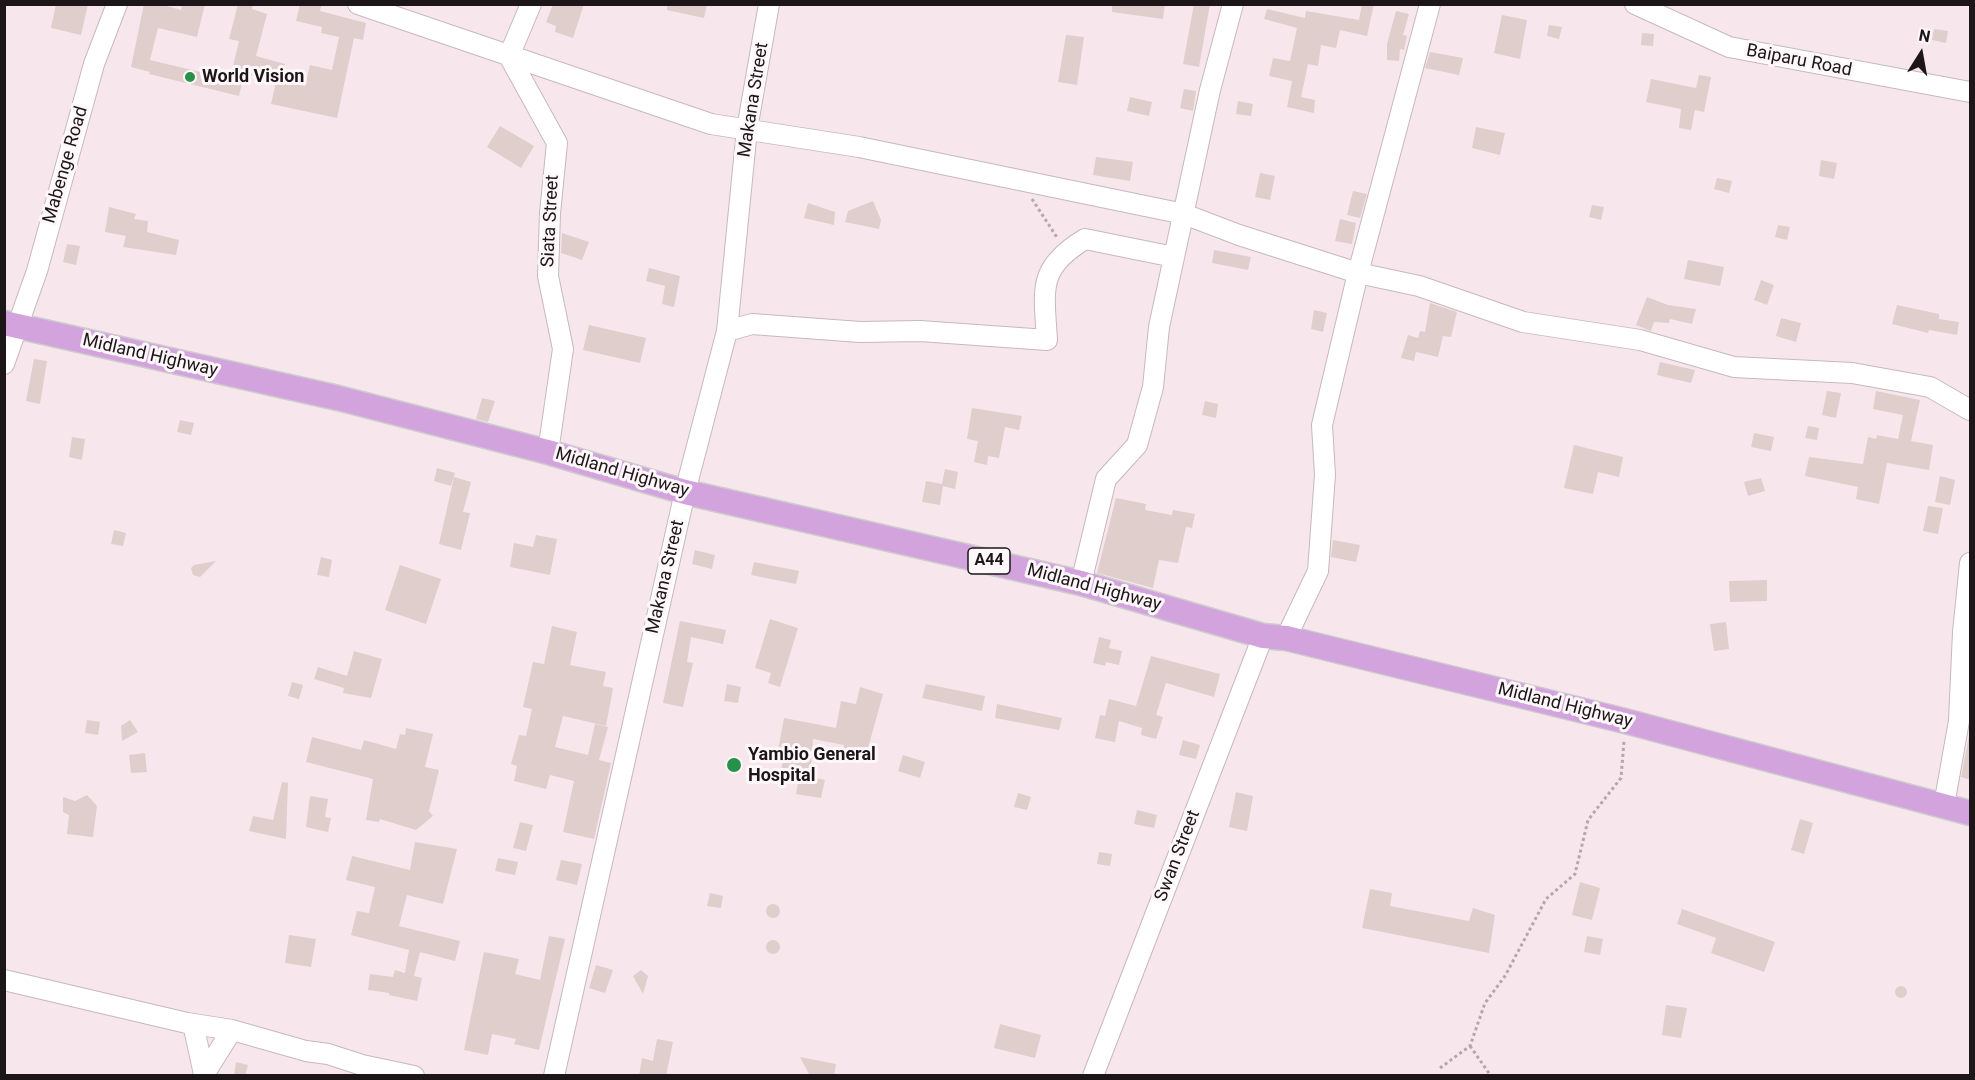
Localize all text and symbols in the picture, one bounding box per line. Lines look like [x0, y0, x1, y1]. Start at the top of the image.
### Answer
north arrow [1891, 24, 1951, 84]
text: N [1917, 25, 1932, 46]
street label: Baiparu Road [1744, 40, 1854, 82]
street label: Makana Street [734, 41, 774, 159]
place label: World Vision [202, 66, 304, 88]
marker: World Vision [183, 70, 197, 84]
street label: Mabenge Road [39, 104, 93, 226]
street label: Siata Street [538, 174, 564, 268]
street label: Midland Highway [80, 330, 220, 382]
street label: Midland Highway [553, 444, 691, 502]
street label: Makana Street [642, 518, 690, 636]
road number: A44 [968, 548, 1010, 574]
street label: Midland Highway [1025, 560, 1163, 616]
street label: Midland Highway [1495, 679, 1635, 733]
place label: Yambio General Hospital [748, 744, 876, 786]
marker: Yambio General Hospital [725, 756, 743, 774]
street label: Swan Street [1151, 807, 1205, 905]

